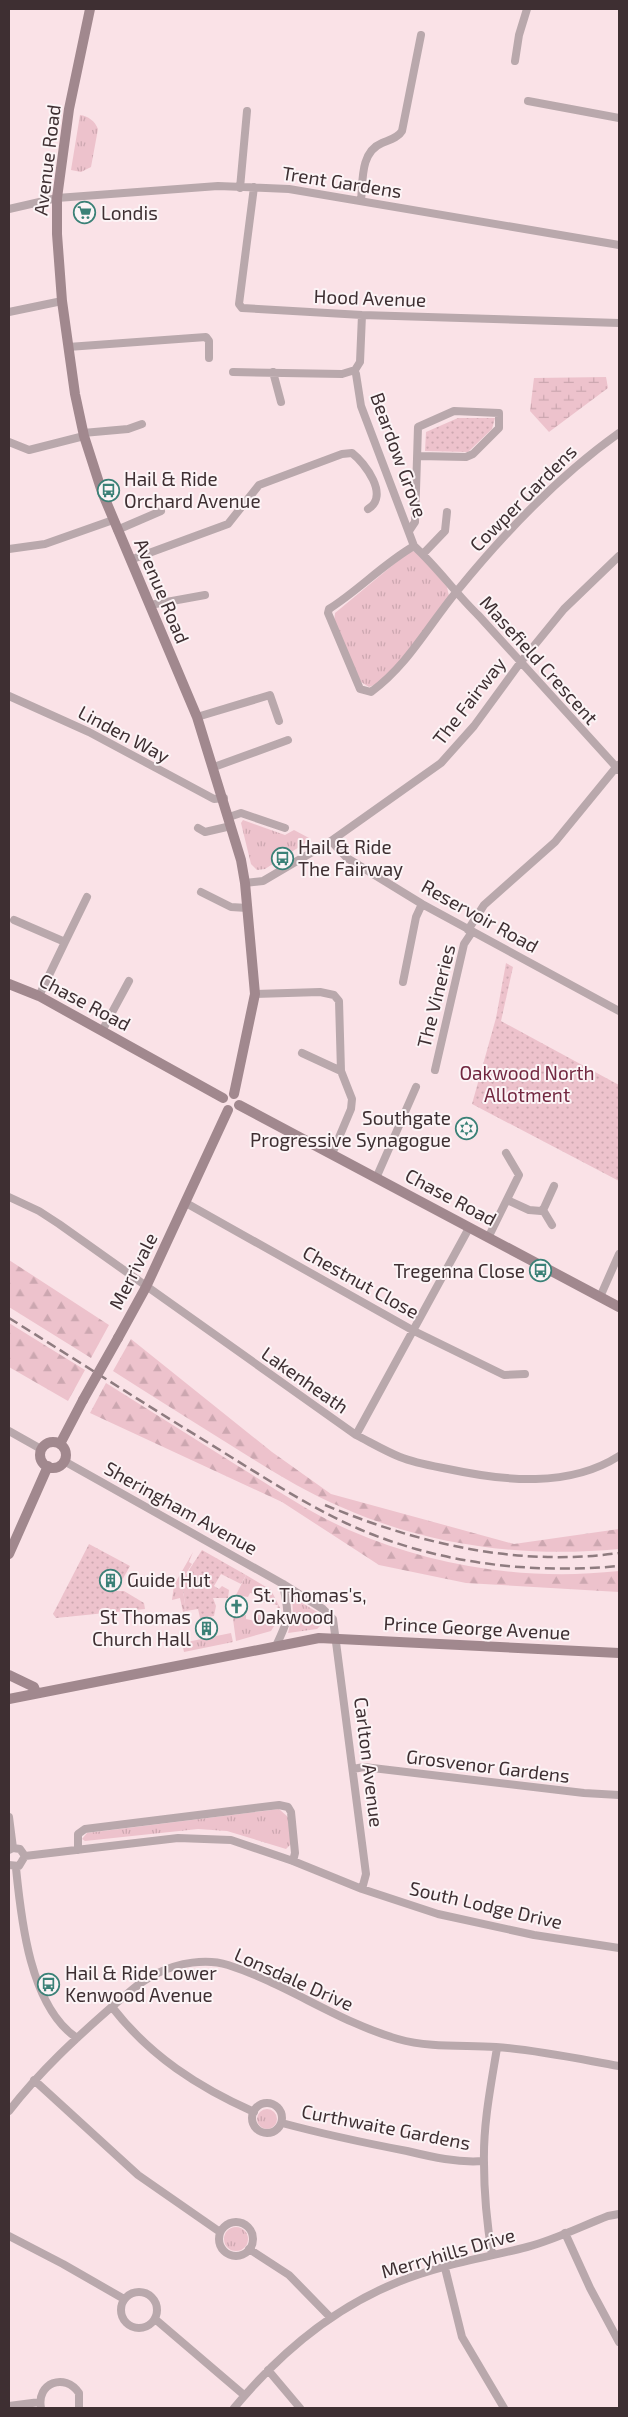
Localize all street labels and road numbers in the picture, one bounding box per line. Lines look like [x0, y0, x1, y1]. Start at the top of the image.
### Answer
street label: Avenue Road [28, 103, 65, 217]
street label: Trent Gardens [281, 161, 404, 202]
street label: Hood Avenue [313, 284, 427, 311]
street label: Beardow Grove [366, 389, 433, 520]
street label: Cowper Gardens [464, 439, 581, 556]
street label: Avenue Road [130, 535, 195, 647]
street label: Masefield Crescent [476, 591, 603, 729]
street label: The Fairway [427, 652, 510, 749]
street label: Linden Way [75, 700, 174, 767]
street label: Reservoir Road [418, 874, 543, 957]
street label: The Vineries [412, 942, 459, 1050]
street label: Chase Road [36, 968, 135, 1035]
street label: Chase Road [402, 1163, 501, 1230]
street label: Merrivale [103, 1229, 162, 1313]
street label: Chestnut Close [299, 1240, 423, 1323]
street label: Lakenheath [257, 1341, 353, 1418]
street label: Sheringham Avenue [101, 1456, 262, 1559]
street label: Prince George Avenue [383, 1611, 571, 1644]
street label: Carlton Avenue [350, 1696, 389, 1828]
street label: Grosvenor Gardens [405, 1744, 571, 1787]
street label: South Lodge Drive [407, 1876, 565, 1933]
street label: Lonsdale Drive [231, 1942, 357, 2015]
street label: Curthwaite Gardens [300, 2099, 472, 2154]
street label: Merryhills Drive [378, 2222, 517, 2283]

